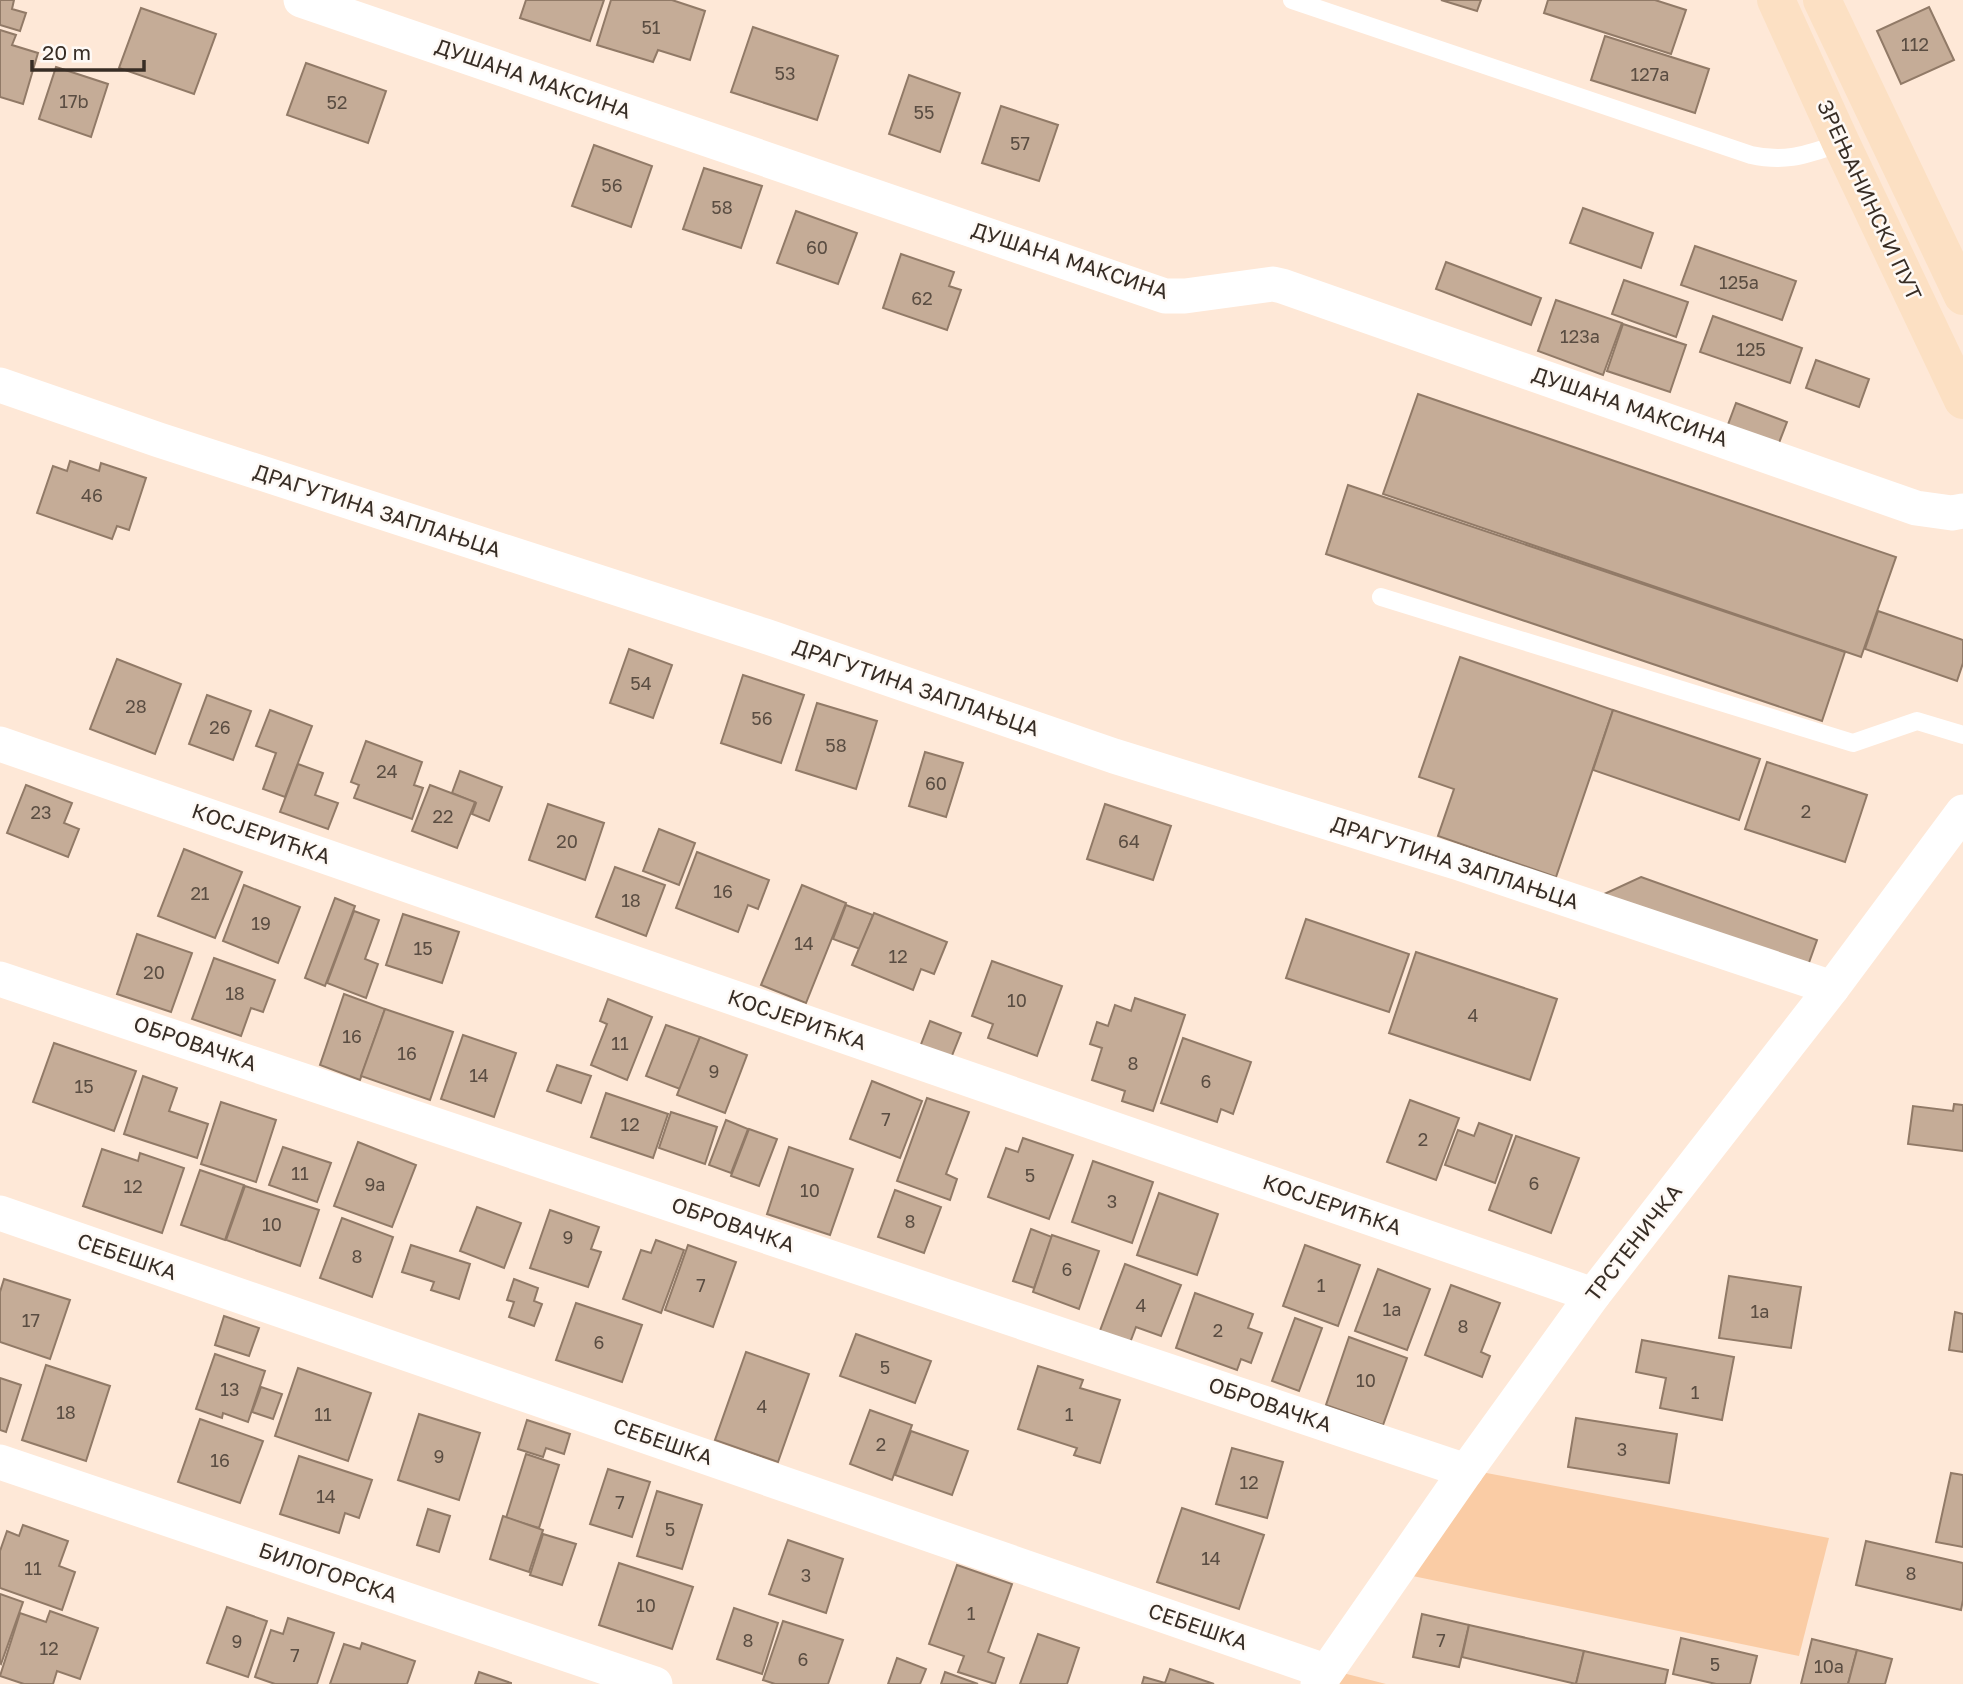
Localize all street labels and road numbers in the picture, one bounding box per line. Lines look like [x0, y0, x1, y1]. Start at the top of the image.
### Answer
street label: ДУШАНА МАКСИНА [432, 32, 635, 124]
street label: ЗРЕЊАНИНСКИ ПУТ [1812, 95, 1928, 304]
street label: ДУШАНА МАКСИНА [969, 216, 1172, 304]
street label: ДУШАНА МАКСИНА [1529, 360, 1732, 452]
street label: ДРАГУТИНА ЗАПЛАЊЦА [250, 458, 504, 562]
street label: ДРАГУТИНА ЗАПЛАЊЦА [790, 633, 1043, 741]
street label: КОСЈЕРИЋКА [189, 797, 334, 869]
street label: ДРАГУТИНА ЗАПЛАЊЦА [1328, 810, 1582, 914]
street label: КОСЈЕРИЋКА [725, 983, 870, 1055]
street label: ОБРОВАЧКА [130, 1010, 260, 1076]
street label: КОСЈЕРИЋКА [1260, 1168, 1405, 1240]
street label: ТРСТЕНИЧКА [1579, 1179, 1687, 1306]
street label: ОБРОВАЧКА [668, 1191, 798, 1257]
street label: СЕБЕШКА [74, 1227, 180, 1285]
street label: ОБРОВАЧКА [1205, 1371, 1335, 1437]
street label: СЕБЕШКА [610, 1412, 716, 1470]
street label: БИЛОГОРСКА [256, 1536, 401, 1608]
street label: СЕБЕШКА [1145, 1597, 1251, 1655]

